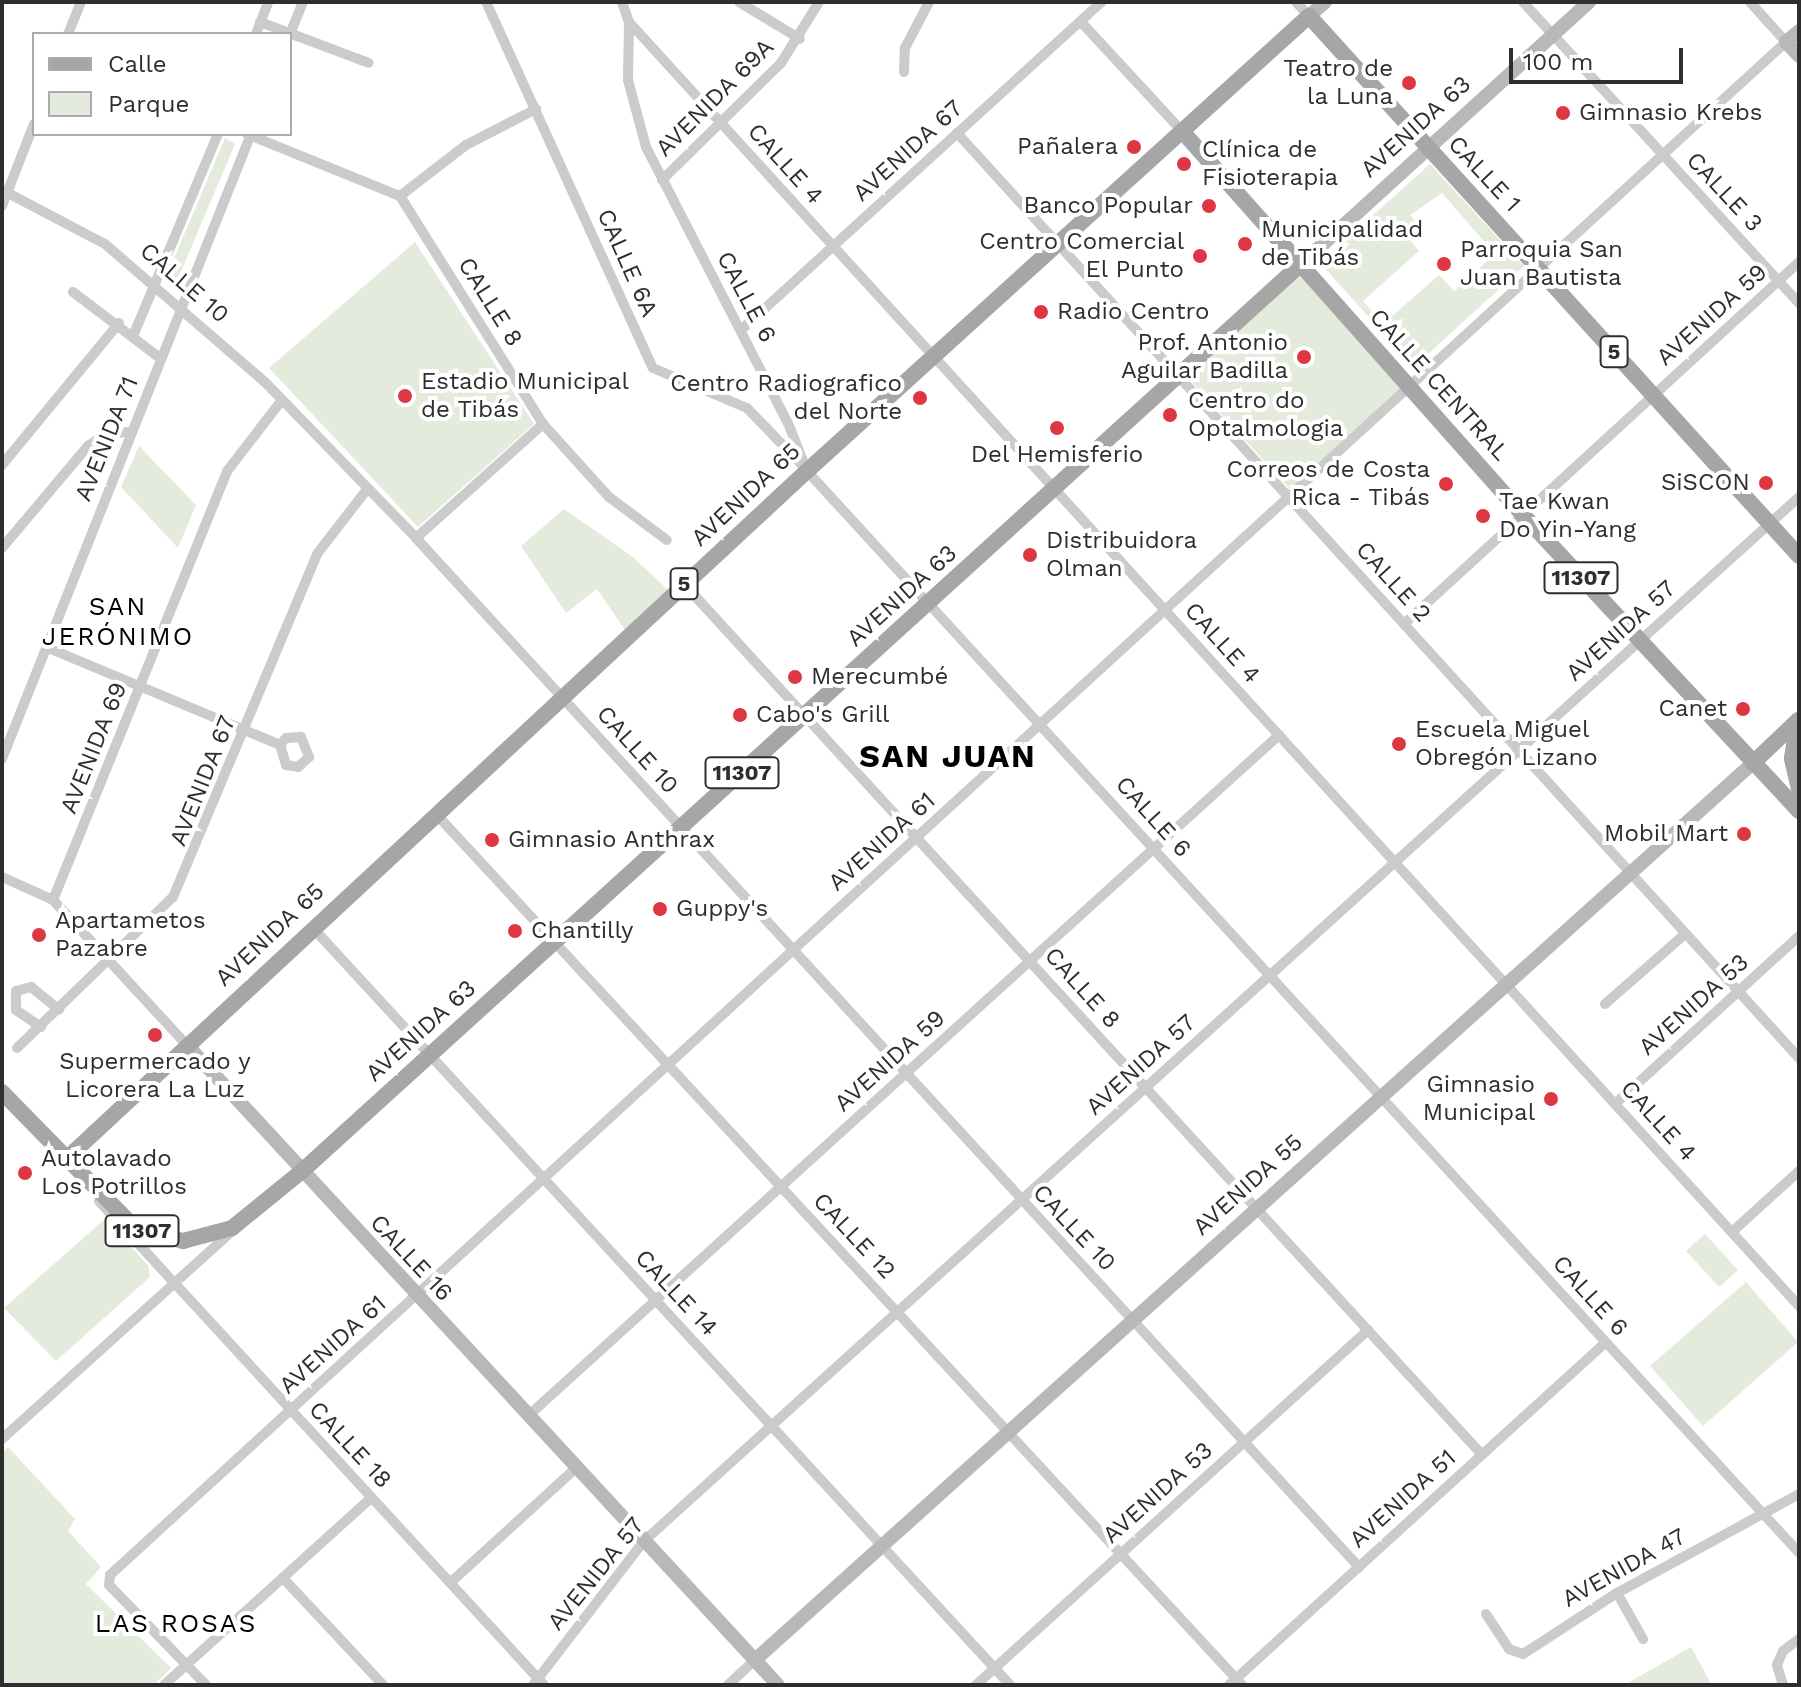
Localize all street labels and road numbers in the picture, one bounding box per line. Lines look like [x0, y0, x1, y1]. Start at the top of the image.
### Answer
street label: AVENIDA 69A [650, 33, 780, 163]
street label: AVENIDA 63 [1355, 70, 1477, 184]
street label: AVENIDA 67 [847, 94, 969, 208]
street label: CALLE 4 [741, 118, 829, 210]
street label: CALLE 1 [1441, 130, 1527, 218]
street label: CALLE 3 [1680, 146, 1768, 238]
street label: CALLE 6A [590, 205, 664, 321]
street label: CALLE 10 [133, 236, 235, 330]
street label: CALLE 6 [710, 246, 782, 348]
street label: CALLE 8 [451, 252, 529, 352]
street label: AVENIDA 59 [1651, 258, 1773, 372]
street label: CALLE CENTRAL [1363, 303, 1515, 467]
road number: 5 [1598, 334, 1630, 370]
street label: AVENIDA 71 [69, 372, 145, 506]
street label: AVENIDA 65 [685, 437, 807, 553]
street label: CALLE 2 [1349, 536, 1437, 628]
street label: AVENIDA 63 [841, 539, 963, 653]
road number: 11307 [1543, 560, 1619, 596]
road number: 5 [668, 566, 700, 602]
street label: AVENIDA 57 [1560, 574, 1682, 688]
street label: CALLE 4 [1178, 597, 1266, 689]
street label: AVENIDA 69 [54, 678, 134, 818]
street label: CALLE 10 [590, 700, 684, 800]
street label: AVENIDA 67 [164, 711, 242, 851]
road number: 11307 [704, 755, 780, 791]
street label: CALLE 6 [1109, 771, 1197, 863]
street label: AVENIDA 61 [822, 786, 942, 898]
street label: AVENIDA 65 [209, 877, 331, 993]
street label: CALLE 8 [1038, 941, 1126, 1035]
street label: AVENIDA 53 [1633, 948, 1755, 1062]
street label: AVENIDA 63 [360, 974, 482, 1088]
street label: AVENIDA 59 [829, 1004, 951, 1118]
street label: AVENIDA 57 [1080, 1008, 1202, 1122]
street label: CALLE 4 [1614, 1075, 1702, 1167]
street label: AVENIDA 55 [1187, 1128, 1309, 1242]
street label: CALLE 10 [1026, 1178, 1122, 1278]
street label: CALLE 12 [807, 1187, 901, 1285]
street label: CALLE 16 [363, 1209, 459, 1307]
road number: 11307 [104, 1213, 180, 1249]
street label: CALLE 14 [628, 1243, 724, 1343]
street label: CALLE 6 [1546, 1250, 1634, 1342]
street label: AVENIDA 61 [273, 1289, 393, 1401]
street label: CALLE 18 [302, 1395, 398, 1495]
street label: AVENIDA 53 [1097, 1436, 1219, 1550]
street label: AVENIDA 51 [1344, 1443, 1462, 1555]
street label: AVENIDA 57 [541, 1511, 651, 1637]
street label: AVENIDA 47 [1557, 1522, 1691, 1614]

